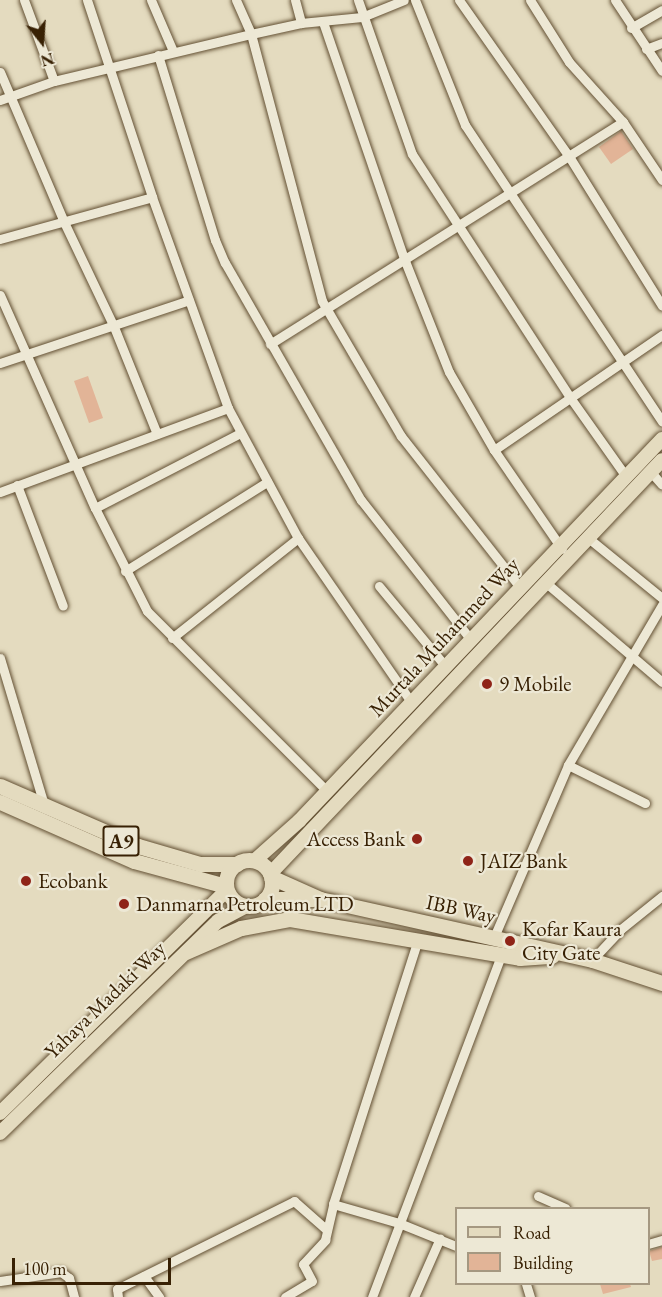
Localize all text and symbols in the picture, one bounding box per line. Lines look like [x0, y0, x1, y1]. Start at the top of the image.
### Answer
north arrow [12, 12, 72, 72]
text: N [38, 48, 57, 72]
street label: Murtala Muhammed Way [364, 552, 524, 722]
place label: 9 Mobile [499, 671, 571, 697]
marker: 9 Mobile [480, 677, 494, 691]
road number: A9 [102, 824, 140, 858]
place label: Access Bank [307, 826, 405, 852]
marker: Access Bank [410, 832, 424, 846]
place label: JAIZ Bank [480, 848, 567, 874]
marker: JAIZ Bank [461, 854, 475, 868]
place label: Ecobank [38, 868, 108, 894]
marker: Ecobank [19, 874, 33, 888]
street label: IBB Way [424, 889, 498, 929]
place label: Danmarna Petroleum LTD [136, 891, 354, 917]
marker: Danmarna Petroleum LTD [117, 897, 131, 911]
place label: Kofar Kaura City Gate [522, 916, 622, 966]
marker: Kofar Kaura City Gate [503, 934, 517, 948]
street label: Yahaya Madaki Way [39, 936, 171, 1064]
legend [455, 1207, 650, 1285]
text: Road [513, 1221, 551, 1244]
scale bar [15, 1246, 174, 1284]
text: Building [513, 1251, 573, 1274]
text: 100 m [23, 1257, 67, 1280]

